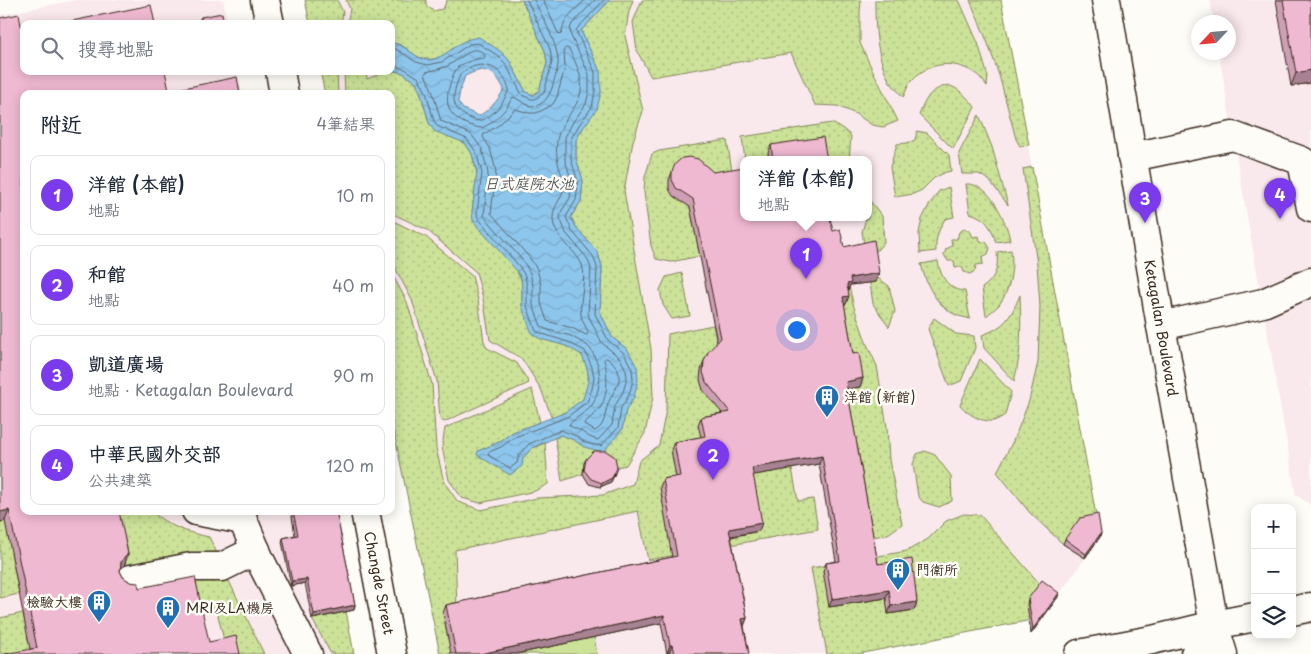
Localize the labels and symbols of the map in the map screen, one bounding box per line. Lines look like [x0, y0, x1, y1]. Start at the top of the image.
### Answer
north arrow [1191, 15, 1236, 60]
water label: 日式庭院水池 [484, 171, 575, 194]
pin: 4 [1264, 178, 1296, 219]
pin: 3 [1129, 182, 1161, 223]
pin: 1 [790, 238, 822, 279]
street label: Ketagalan Boulevard [1139, 258, 1184, 398]
your location [784, 317, 810, 343]
building icon: 洋館 (新館) [814, 384, 840, 418]
place label: 洋館 (新館) [844, 386, 916, 407]
pin: 2 [697, 439, 729, 480]
street label: Changde Street [359, 530, 400, 637]
building icon: 門衛所 [885, 557, 911, 591]
place label: 門衛所 [916, 559, 958, 580]
building icon: 檢驗大樓 [86, 589, 112, 623]
place label: 檢驗大樓 [26, 591, 82, 612]
building icon: MRI及LA機房 [155, 595, 181, 629]
place label: MRI及LA機房 [186, 597, 274, 618]

